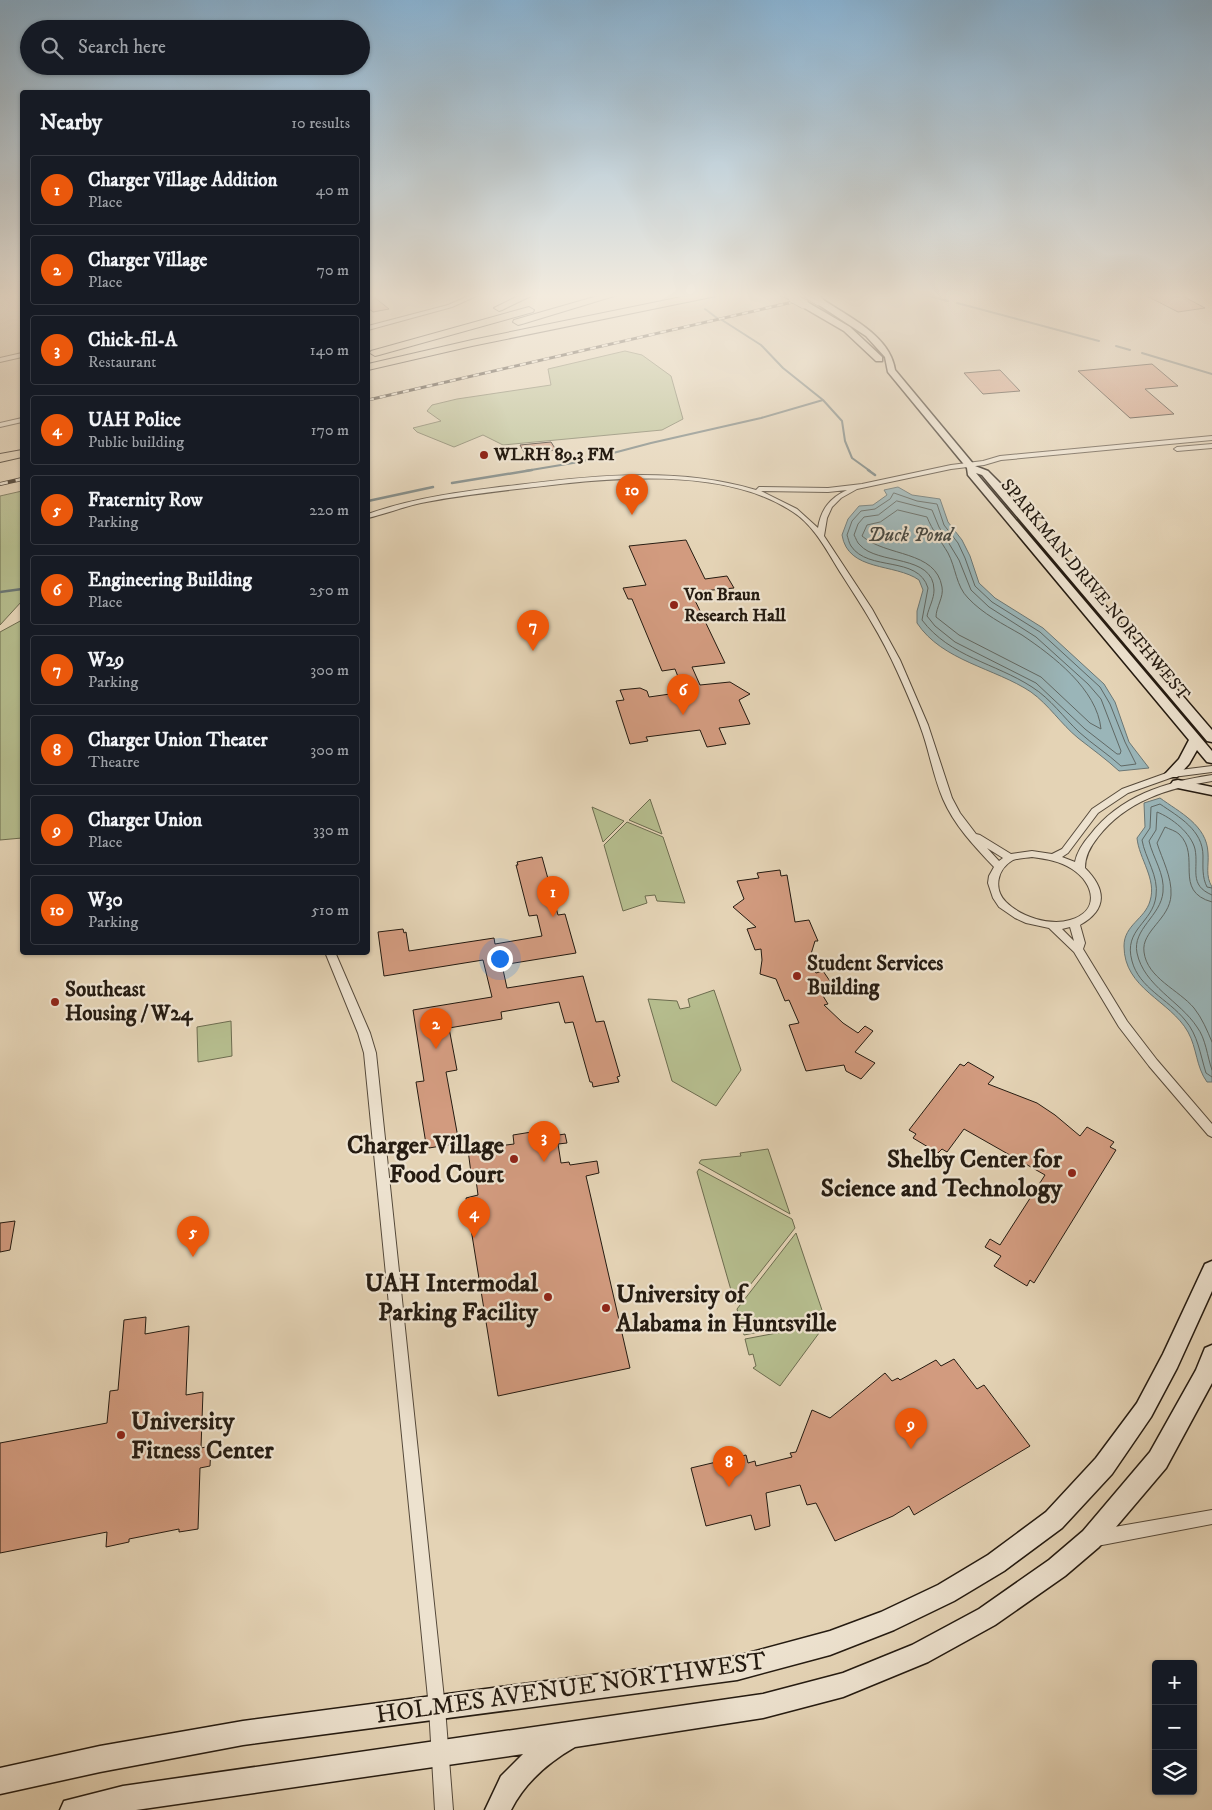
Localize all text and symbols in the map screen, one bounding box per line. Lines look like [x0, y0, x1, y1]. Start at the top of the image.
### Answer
search box [20, 20, 370, 75]
icon: search [38, 34, 66, 62]
text: Search here [78, 36, 166, 59]
text: Nearby [40, 110, 102, 136]
text: 10 results [291, 113, 350, 133]
text: Charger Village Addition [88, 169, 278, 192]
text: 1 [54, 180, 60, 200]
text: 40 m [316, 180, 349, 200]
text: Place [88, 192, 122, 212]
text: Charger Village [88, 249, 207, 272]
text: 2 [53, 260, 61, 280]
text: 70 m [317, 260, 349, 280]
text: Place [88, 272, 122, 292]
text: Chick-fil-A [88, 329, 177, 352]
text: 3 [54, 340, 60, 360]
text: 140 m [310, 340, 349, 360]
text: Restaurant [88, 352, 156, 372]
text: UAH Police [88, 409, 181, 432]
text: 4 [52, 420, 62, 440]
text: 170 m [311, 420, 349, 440]
text: Public building [88, 432, 184, 452]
place label: WLRH 89.3 FM [493, 444, 615, 466]
marker: WLRH 89.3 FM [478, 449, 490, 461]
pin: 10 [616, 474, 648, 515]
street label: SPARKMAN DRIVE NORTHWEST [996, 475, 1195, 706]
text: Fraternity Row [88, 489, 203, 512]
text: 5 [53, 500, 61, 520]
text: 220 m [309, 500, 349, 520]
text: Parking [88, 512, 138, 532]
water label: Duck Pond [868, 524, 955, 547]
text: Engineering Building [88, 569, 252, 592]
text: 6 [53, 580, 61, 600]
text: 250 m [309, 580, 349, 600]
place label: Von Braun Research Hall [683, 584, 786, 627]
text: Place [88, 592, 122, 612]
marker: Von Braun Research Hall [668, 599, 680, 611]
pin: 7 [517, 610, 549, 651]
text: W29 [88, 649, 124, 672]
text: 7 [53, 660, 61, 680]
text: 300 m [310, 660, 349, 680]
text: Parking [88, 672, 138, 692]
pin: 6 [667, 674, 699, 715]
text: Charger Union Theater [88, 729, 268, 752]
text: 8 [53, 740, 61, 760]
text: 300 m [310, 740, 349, 760]
text: Theatre [88, 752, 140, 772]
text: Charger Union [88, 809, 202, 832]
text: 9 [53, 820, 61, 840]
text: 330 m [313, 820, 349, 840]
text: Place [88, 832, 122, 852]
pin: 1 [537, 876, 569, 917]
text: W30 [88, 889, 123, 912]
text: 10 [50, 900, 64, 920]
text: 510 m [311, 900, 349, 920]
text: Parking [88, 912, 138, 932]
your location [487, 946, 513, 972]
place label: Student Services Building [807, 951, 943, 1001]
marker: Student Services Building [791, 970, 803, 982]
place label: Southeast Housing / W24 [65, 977, 194, 1027]
marker: Southeast Housing / W24 [49, 996, 61, 1008]
pin: 2 [420, 1008, 452, 1049]
pin: 3 [528, 1121, 560, 1162]
place label: Charger Village Food Court [347, 1130, 505, 1190]
place label: Shelby Center for Science and Technology [821, 1144, 1063, 1204]
marker: Charger Village Food Court [508, 1153, 520, 1165]
marker: Shelby Center for Science and Technology [1066, 1167, 1078, 1179]
pin: 4 [458, 1197, 490, 1238]
pin: 5 [177, 1216, 209, 1257]
place label: UAH Intermodal Parking Facility [365, 1268, 539, 1328]
place label: University of Alabama in Huntsville [615, 1279, 837, 1339]
marker: UAH Intermodal Parking Facility [542, 1291, 554, 1303]
marker: University of Alabama in Huntsville [600, 1302, 612, 1314]
place label: University Fitness Center [131, 1406, 274, 1466]
pin: 9 [895, 1408, 927, 1449]
marker: University Fitness Center [115, 1429, 127, 1441]
pin: 8 [713, 1446, 745, 1487]
street label: HOLMES AVENUE NORTHWEST [374, 1645, 768, 1731]
map controls [1152, 1660, 1197, 1795]
button: + [1152, 1660, 1197, 1705]
button: − [1152, 1705, 1197, 1750]
button: layers [1152, 1750, 1197, 1795]

